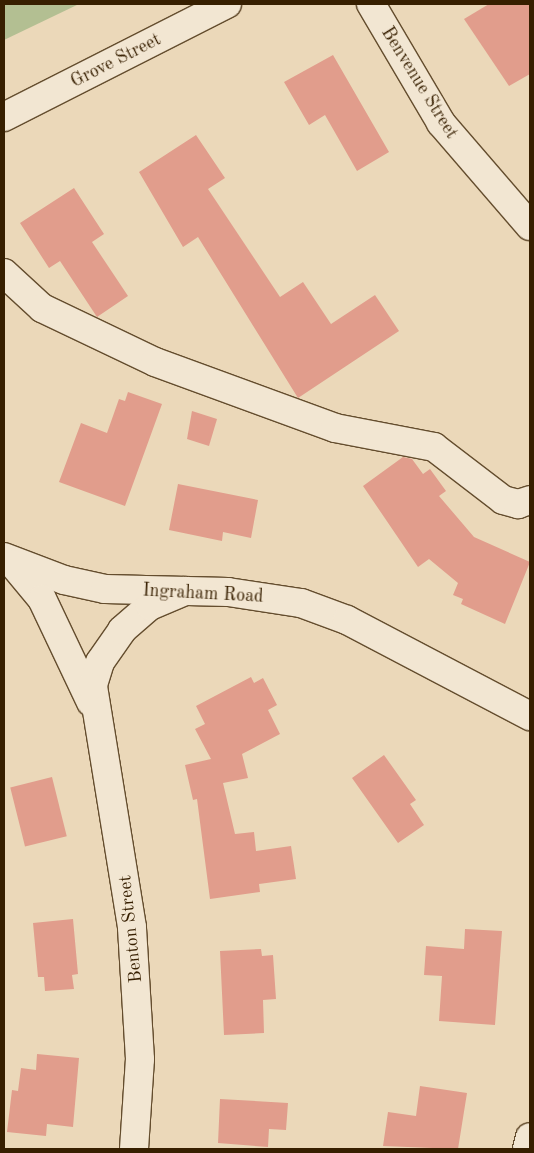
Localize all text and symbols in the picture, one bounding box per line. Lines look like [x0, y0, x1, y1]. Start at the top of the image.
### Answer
street label: Benvenue Street [376, 23, 462, 143]
street label: Grove Street [67, 29, 165, 93]
street label: Ingraham Road [142, 580, 264, 608]
street label: Benton Street [115, 874, 147, 984]

